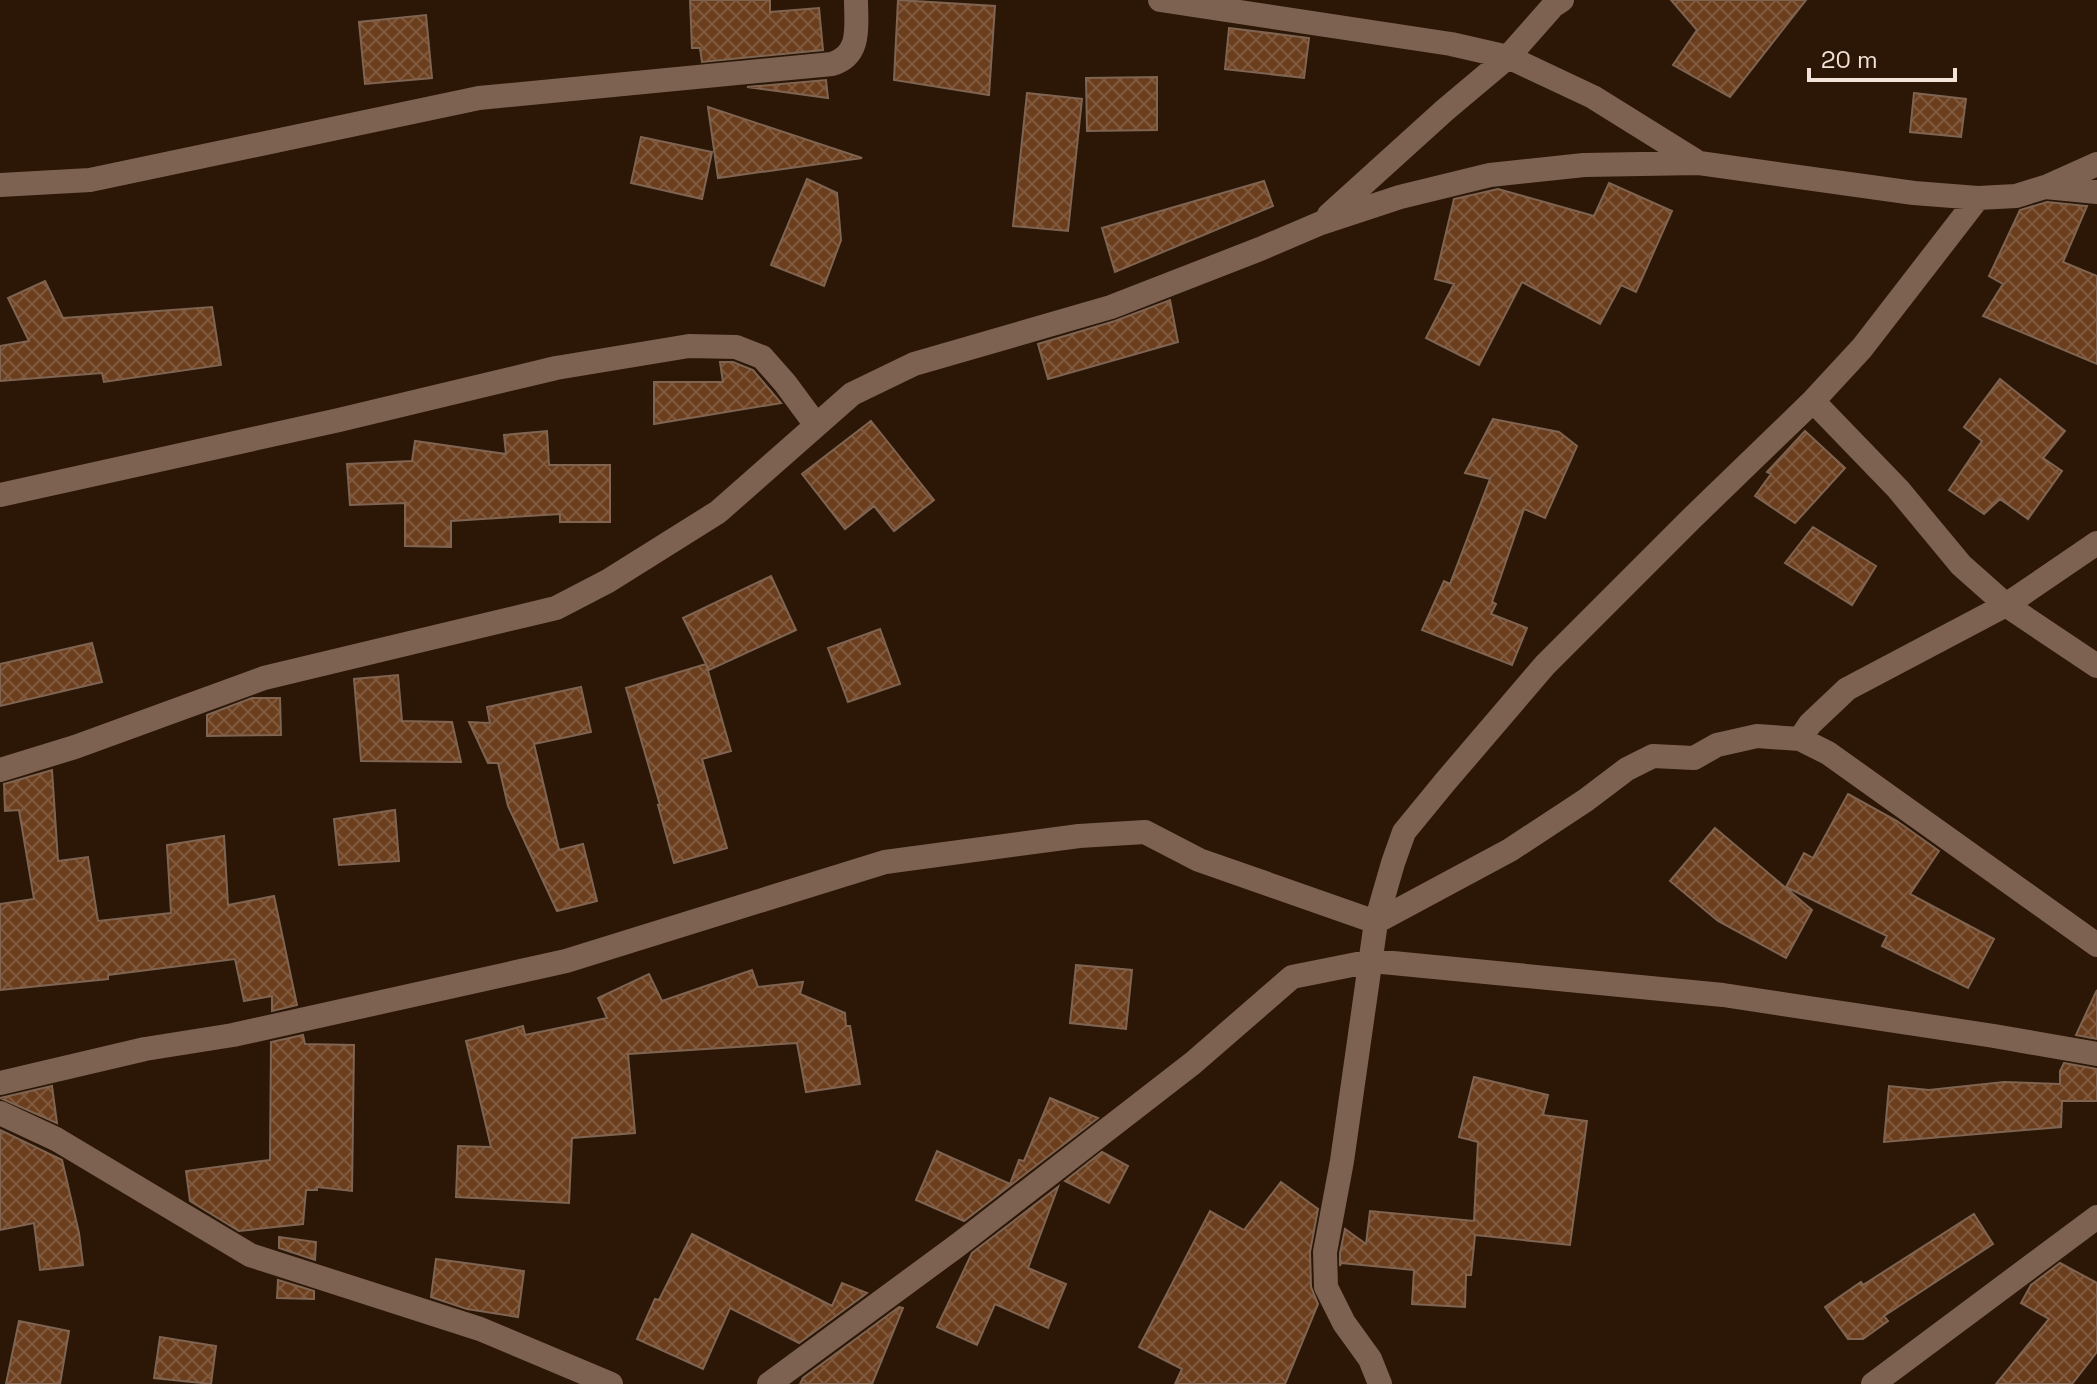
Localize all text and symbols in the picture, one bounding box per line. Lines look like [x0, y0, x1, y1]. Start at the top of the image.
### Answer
scale bar [1809, 32, 1955, 82]
text: 20 m [1821, 44, 1878, 75]

